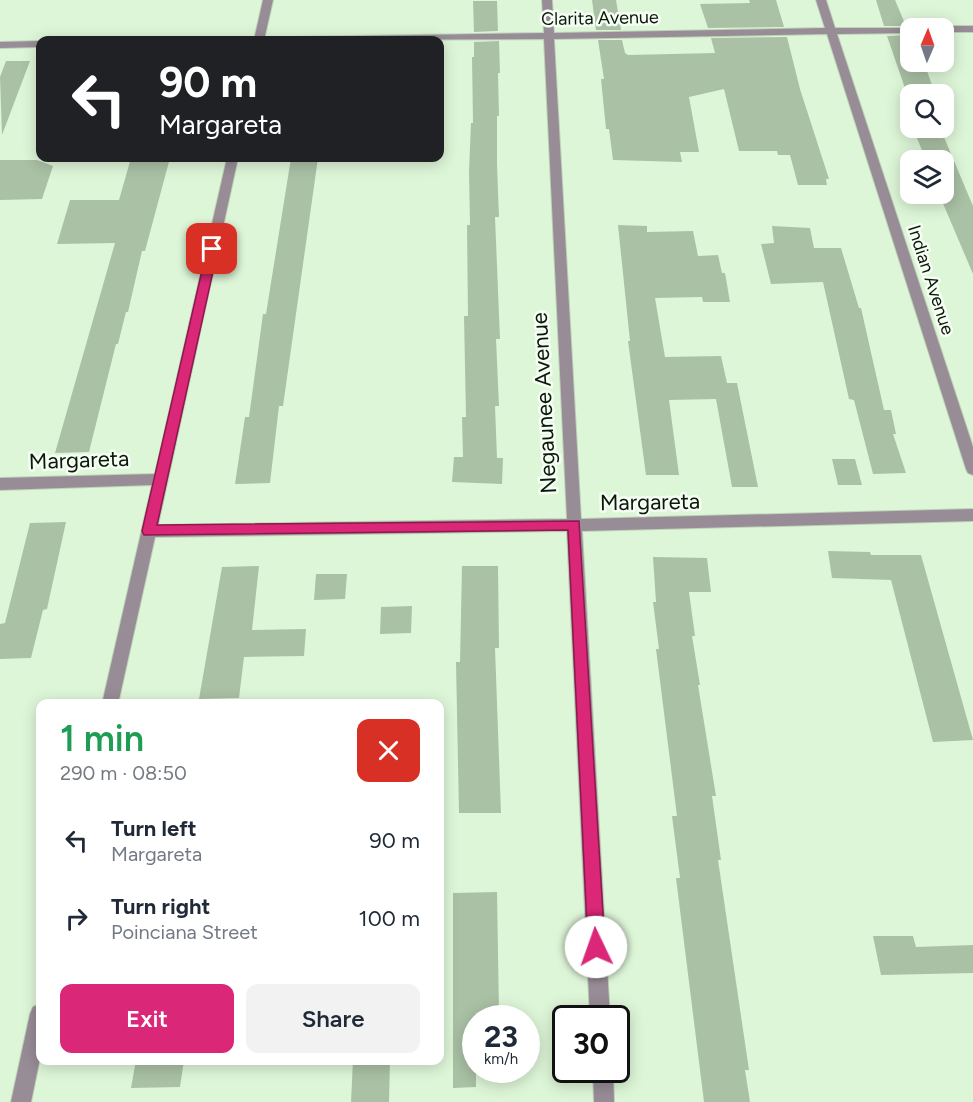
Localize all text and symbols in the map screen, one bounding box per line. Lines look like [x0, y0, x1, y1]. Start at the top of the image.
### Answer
street label: Clarita Avenue [541, 6, 659, 30]
north arrow [900, 18, 954, 72]
map controls [900, 18, 954, 204]
text: 90 m [159, 57, 257, 108]
icon: left [60, 60, 138, 138]
button: search [900, 84, 954, 138]
text: Margareta [159, 108, 282, 141]
button: layers [900, 150, 954, 204]
street label: Indian Avenue [903, 222, 959, 338]
pin [186, 223, 237, 274]
icon: arrive [195, 232, 228, 265]
street label: Negaunee Avenue [526, 312, 562, 494]
street label: Margareta [28, 445, 130, 475]
street label: Margareta [600, 488, 700, 516]
text: 1 min [60, 717, 144, 760]
button: close [357, 719, 420, 782]
text: 290 m · 08:50 [60, 761, 187, 785]
text: Turn left [111, 815, 197, 842]
icon: left [60, 824, 93, 857]
text: 90 m [369, 827, 420, 854]
text: Margareta [111, 842, 202, 866]
text: Turn right [111, 893, 210, 920]
icon: right [60, 902, 93, 935]
text: 100 m [359, 905, 420, 932]
position arrow [564, 915, 628, 979]
text: Poinciana Street [111, 920, 258, 944]
button: Exit [60, 984, 234, 1053]
button: Share [246, 984, 420, 1053]
speed limit sign: 30 [552, 1005, 630, 1083]
text: 23 [484, 1018, 518, 1055]
text: km/h [484, 1050, 518, 1068]

